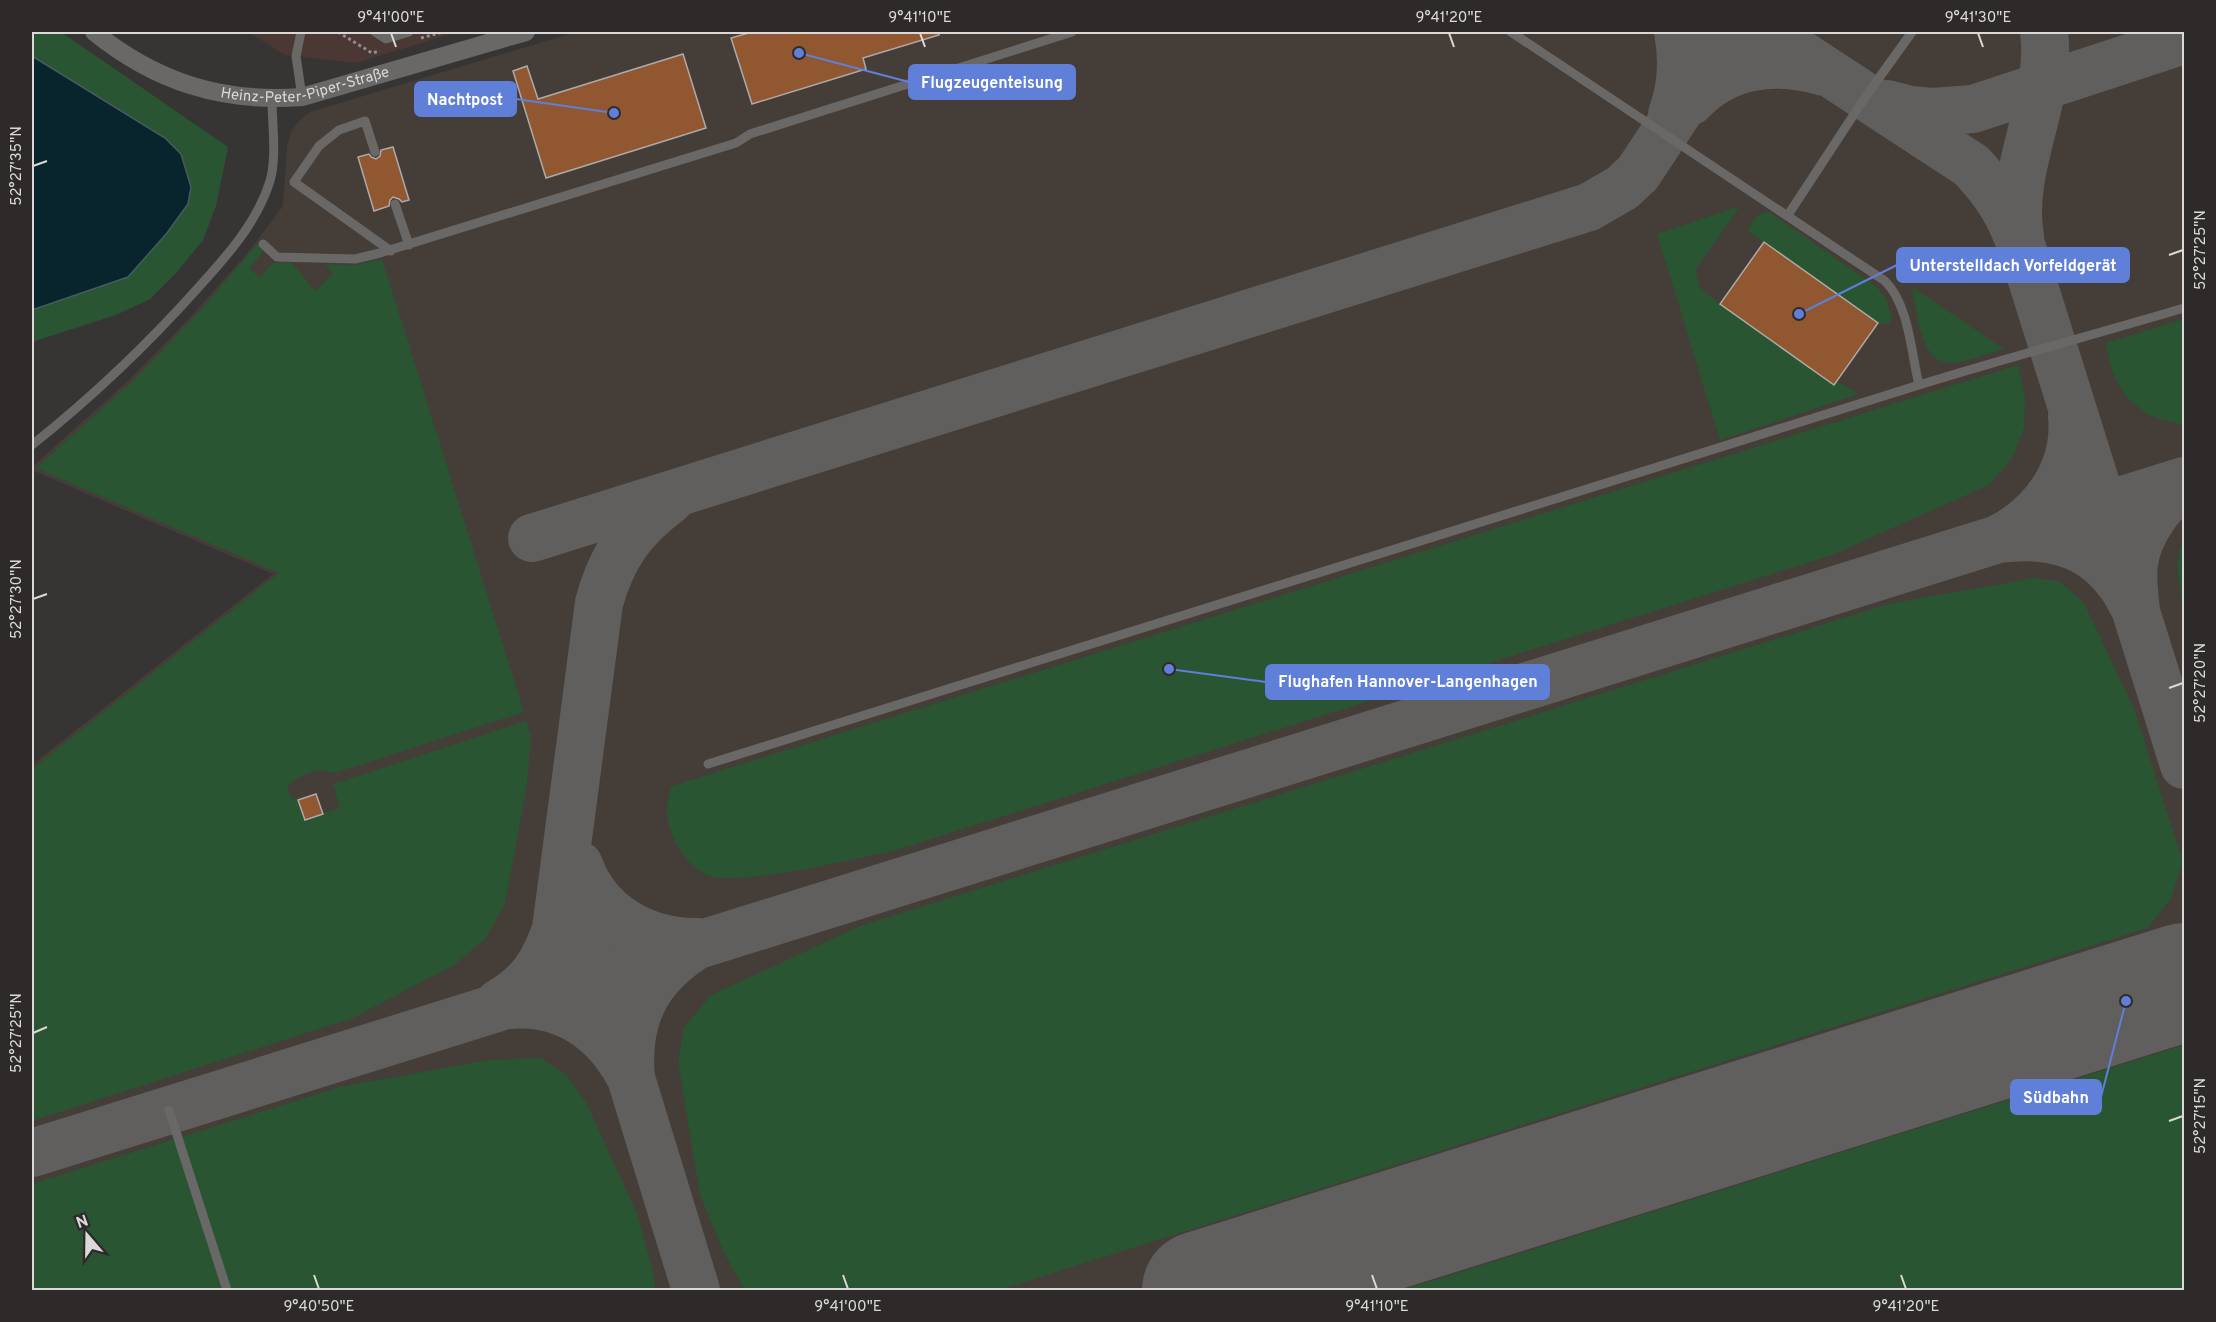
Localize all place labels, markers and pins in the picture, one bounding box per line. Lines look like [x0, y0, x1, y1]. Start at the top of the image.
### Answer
callout: Flugzeugenteisung [909, 65, 1075, 99]
callout: Nachtpost [415, 82, 516, 116]
callout: Unterstelldach Vorfeldgerät [1897, 248, 2129, 282]
callout: Flughafen Hannover-Langenhagen [1266, 665, 1549, 699]
callout: Südbahn [2011, 1080, 2101, 1114]

